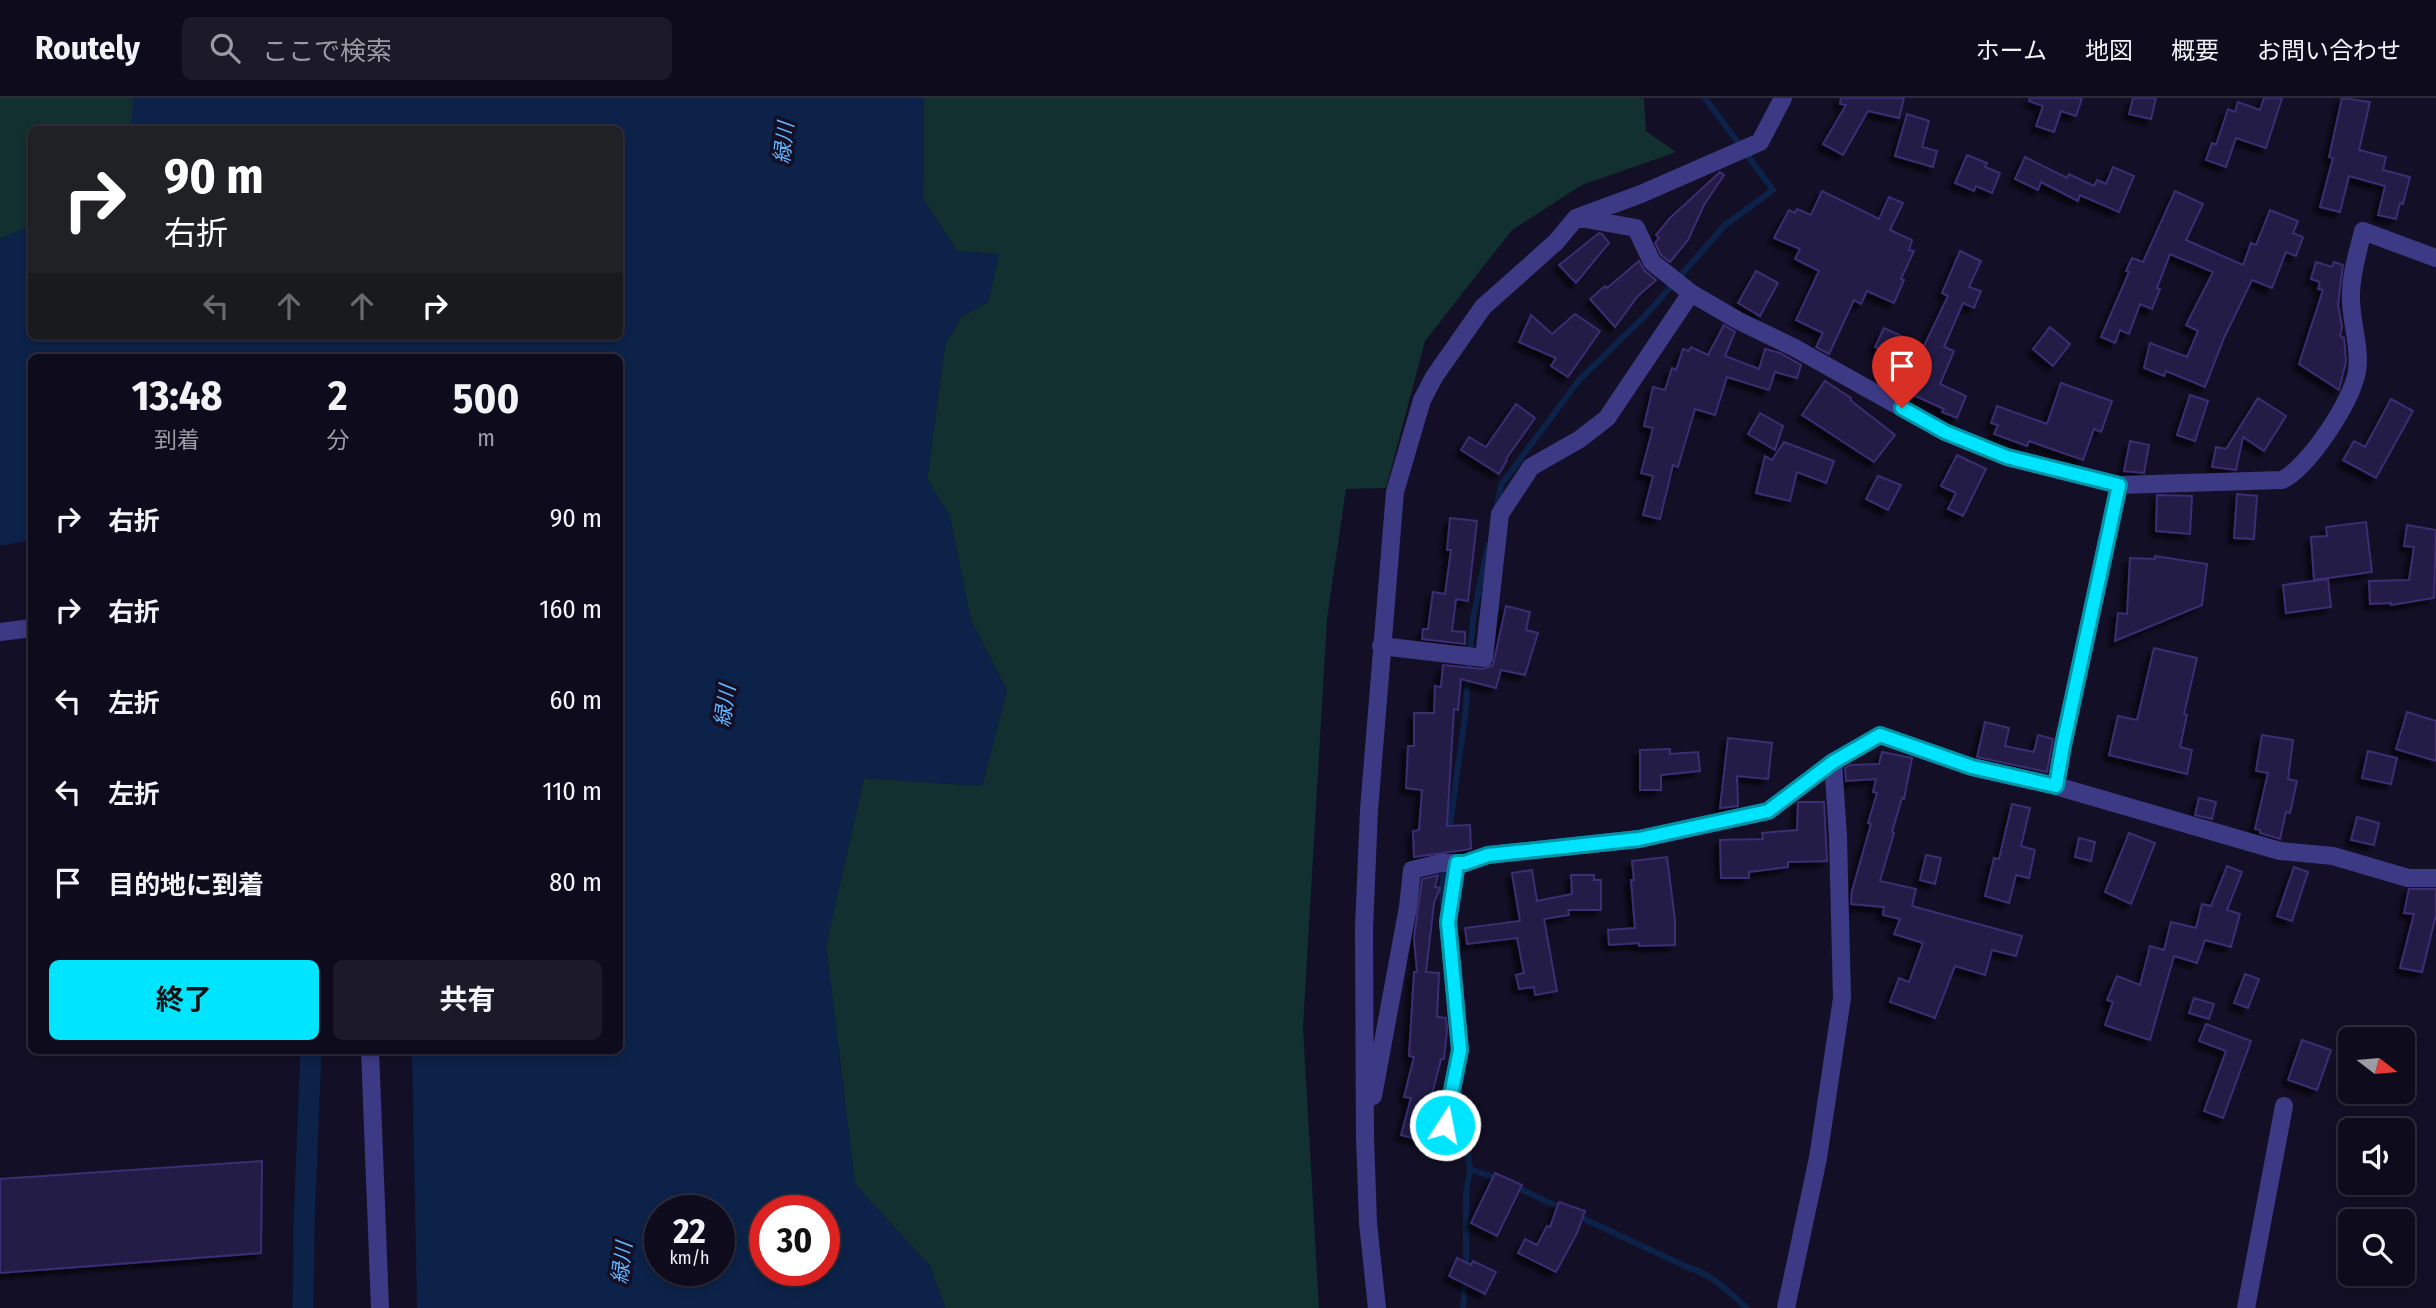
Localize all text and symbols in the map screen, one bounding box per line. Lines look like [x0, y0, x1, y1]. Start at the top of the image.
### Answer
search box [182, 17, 672, 80]
text: Routely [35, 28, 140, 68]
icon: search [206, 29, 244, 67]
text: ここで検索 [262, 36, 392, 67]
text: ホーム [1976, 37, 2047, 65]
text: 地図 [2085, 37, 2133, 65]
text: 概要 [2171, 37, 2219, 65]
text: お問い合わせ [2257, 37, 2401, 65]
water label: 緑川 [769, 119, 799, 165]
text: 90 m [164, 147, 264, 206]
icon: right [49, 154, 140, 245]
text: 右折 [164, 214, 228, 252]
icon: left [197, 287, 235, 325]
icon: ahead [270, 287, 308, 325]
icon: ahead [343, 287, 381, 325]
icon: right [416, 287, 454, 325]
pin [1872, 336, 1932, 408]
icon: arrive [1883, 347, 1921, 385]
text: 13:48 [132, 371, 222, 421]
text: 2 [328, 371, 347, 421]
text: 500 [453, 374, 519, 424]
text: m [477, 424, 495, 452]
text: 到着 [154, 426, 200, 454]
text: 分 [326, 426, 349, 454]
icon: right [49, 500, 87, 538]
text: 90 m [550, 503, 602, 534]
text: 右折 [108, 506, 160, 537]
icon: right [49, 591, 87, 629]
text: 160 m [539, 594, 602, 625]
text: 右折 [108, 597, 160, 628]
water label: 緑川 [709, 681, 741, 729]
icon: left [49, 682, 87, 720]
text: 60 m [549, 685, 602, 716]
text: 左折 [108, 688, 160, 719]
icon: left [49, 773, 87, 811]
text: 110 m [542, 776, 602, 807]
text: 左折 [108, 779, 160, 810]
icon: arrive [49, 864, 87, 902]
text: 80 m [549, 867, 602, 898]
text: 目的地に到着 [108, 870, 264, 901]
button: 終了 [49, 960, 319, 1040]
button: 共有 [333, 960, 602, 1040]
north arrow [2338, 1027, 2415, 1104]
map controls [2338, 1027, 2415, 1286]
position arrow [1408, 1088, 1482, 1162]
button: sound [2338, 1118, 2415, 1195]
speed limit sign: 30 [749, 1195, 840, 1286]
button: search [2338, 1209, 2415, 1286]
text: 22 [673, 1210, 706, 1252]
water label: 緑川 [607, 1239, 638, 1285]
text: km/h [669, 1247, 710, 1269]

